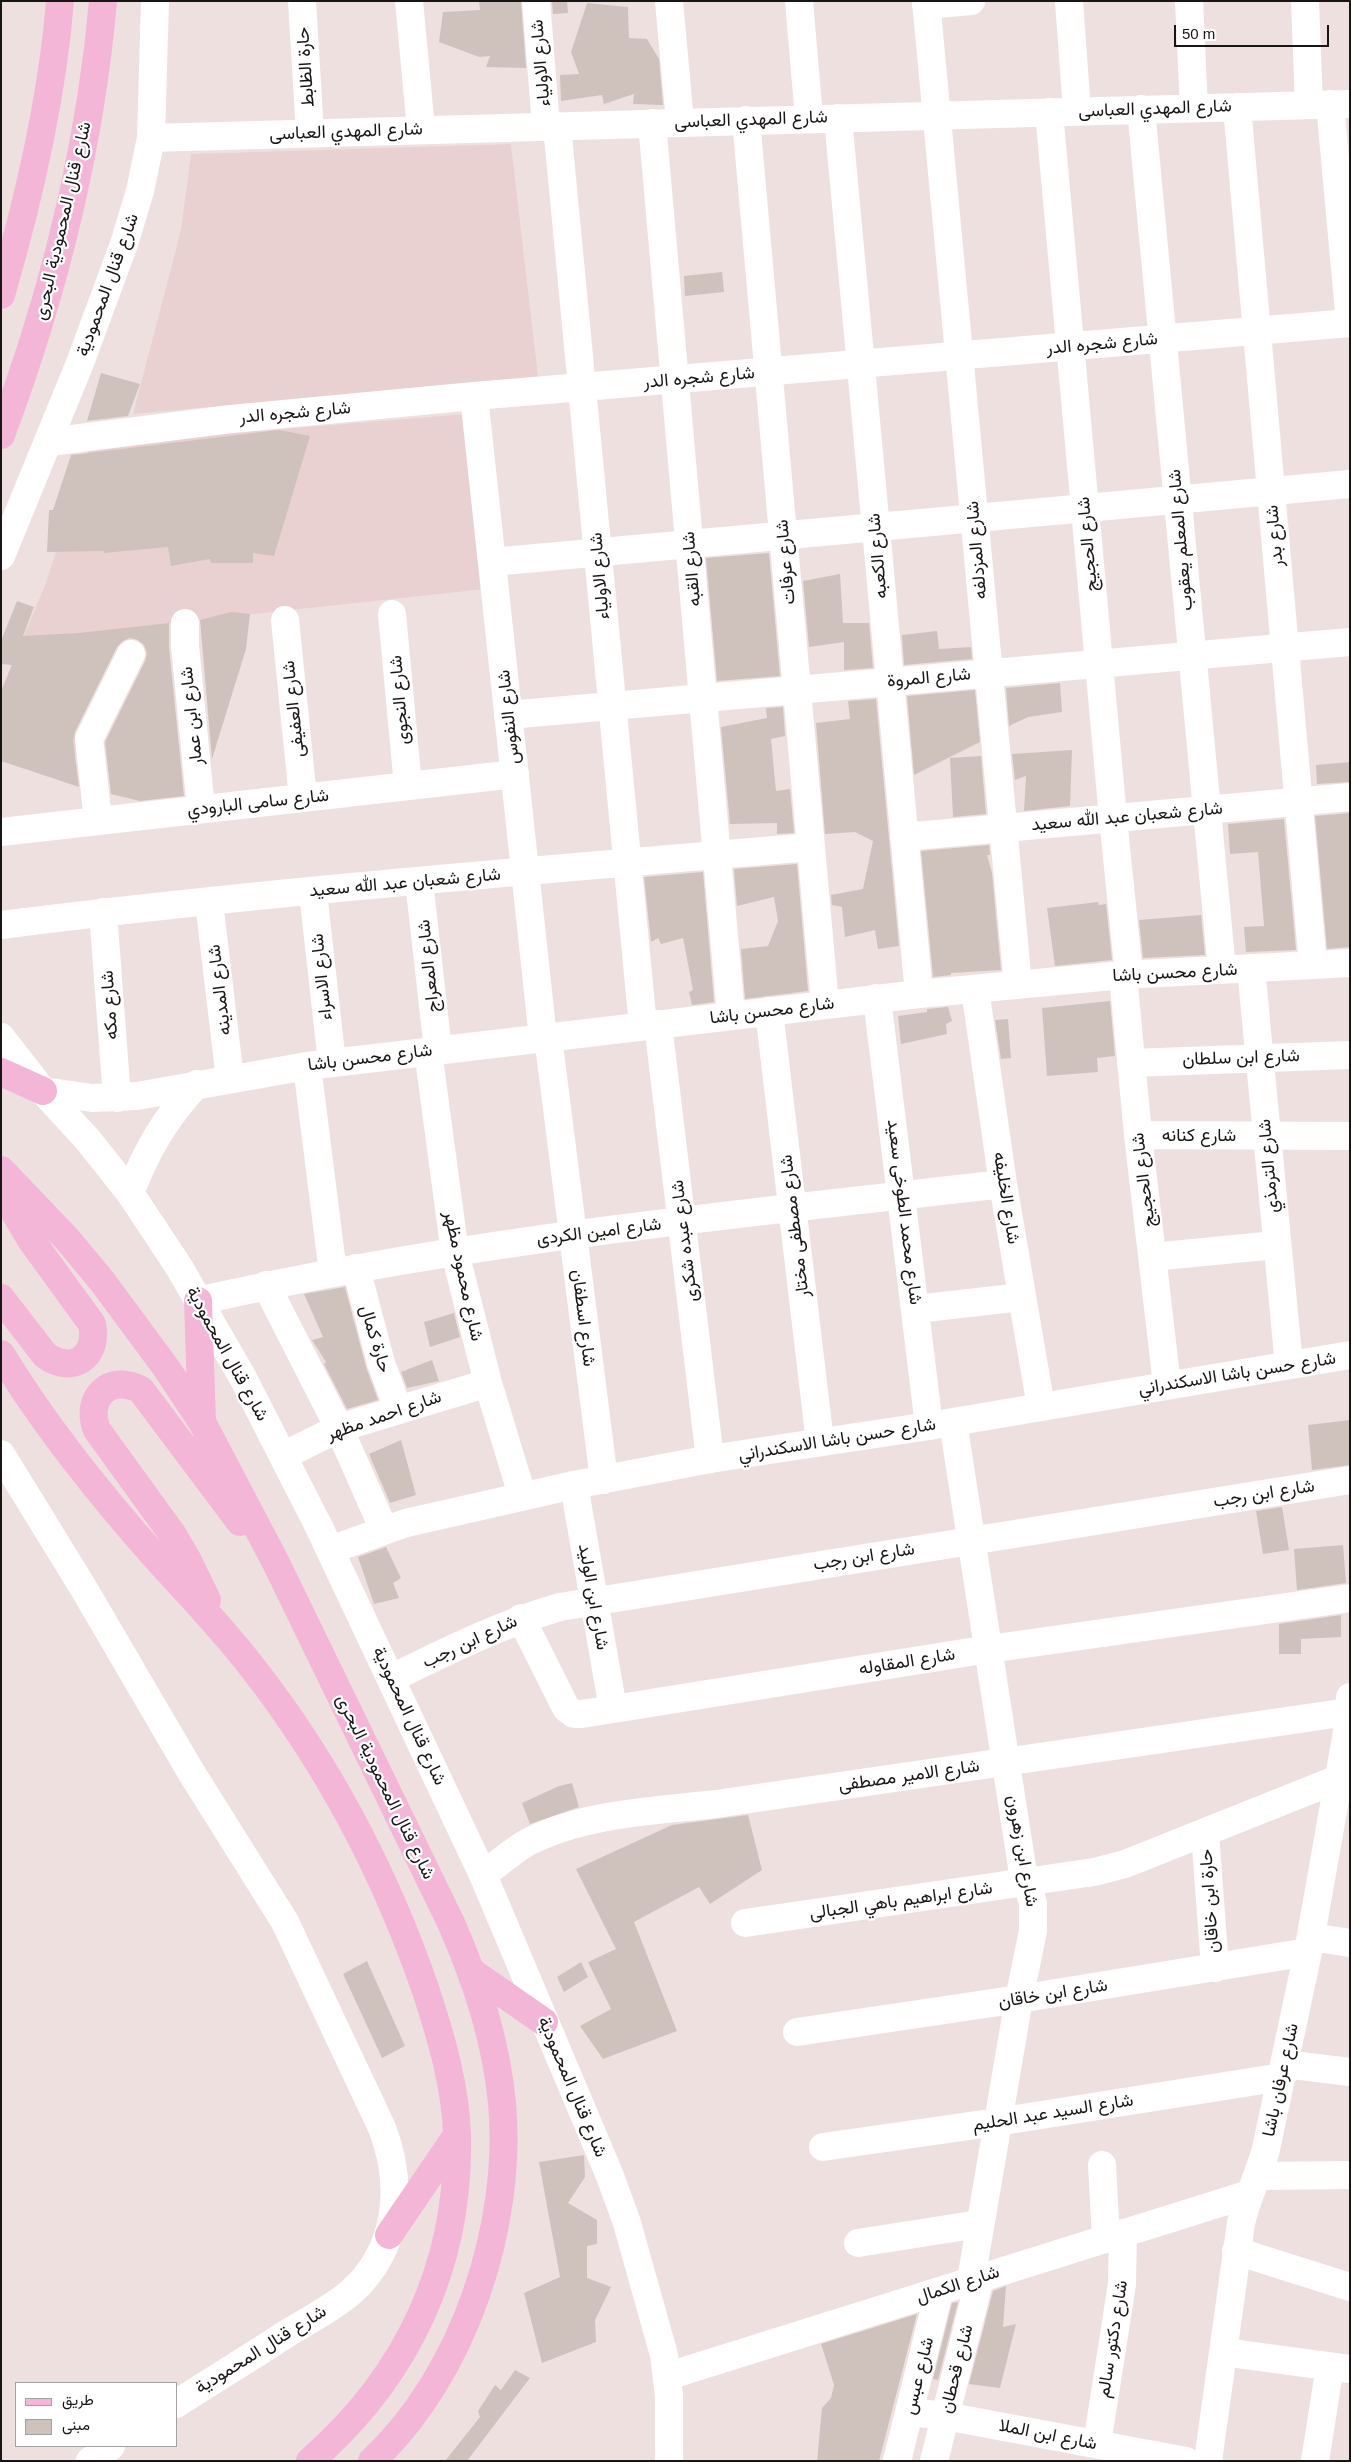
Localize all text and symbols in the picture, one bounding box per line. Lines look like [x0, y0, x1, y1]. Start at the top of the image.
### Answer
scale bar [1176, 15, 1331, 47]
street label: شارع الاولياء [526, 19, 556, 107]
text: 50 m [1182, 25, 1215, 42]
street label: حارة الظابط [292, 26, 320, 108]
street label: شارع المهدي العباسى [1078, 96, 1232, 122]
street label: شارع المهدي العباسى [674, 107, 828, 133]
street label: شارع المهدي العباسى [269, 119, 423, 145]
street label: شارع قنال المحمودية البحرى [30, 120, 96, 322]
street label: شارع قنال المحمودية [72, 211, 144, 359]
street label: شارع شجره الدر [1045, 328, 1159, 360]
street label: شارع شجره الدر [642, 362, 756, 394]
street label: شارع شجره الدر [238, 397, 352, 429]
street label: شارع المعلم يعقوب [1164, 468, 1198, 612]
street label: شارع الحجيج [1073, 496, 1103, 592]
street label: شارع المزدلفه [962, 500, 992, 600]
street label: شارع بدر [1262, 504, 1288, 568]
street label: شارع الكعبه [864, 512, 892, 600]
street label: شارع عرفات [772, 519, 800, 605]
street label: شارع القبه [678, 531, 706, 607]
street label: شارع الاولياء [585, 532, 615, 620]
street label: شارع النجوى [385, 654, 415, 746]
street label: شارع العفيفى [278, 660, 310, 758]
street label: شارع المروة [886, 664, 972, 692]
street label: شارع ابن عمار [176, 666, 208, 766]
street label: شارع النفوس [493, 669, 525, 765]
street label: شارع سامى البارودي [186, 785, 330, 821]
street label: شارع شعبان عبد الله سعيد [1030, 798, 1224, 836]
street label: شارع شعبان عبد الله سعيد [308, 864, 502, 902]
street label: شارع المعراج [413, 919, 445, 1013]
street label: شارع الاسراء [307, 933, 337, 1021]
street label: شارع المدينه [204, 943, 236, 1037]
street label: شارع محسن باشا [1112, 959, 1238, 987]
street label: شارع مكه [97, 970, 123, 1040]
street label: شارع محسن باشا [709, 993, 835, 1029]
street label: شارع محسن باشا [307, 1040, 433, 1076]
street label: شارع ابن سلطان [1182, 1045, 1300, 1071]
street label: شارع محمد الطوخى سعيد [882, 1118, 926, 1306]
street label: شارع الترمذي [1254, 1118, 1284, 1214]
street label: شارع كنانه [1162, 1125, 1236, 1147]
street label: شارع الحجيج [1127, 1132, 1161, 1228]
street label: شارع الخليفه [988, 1150, 1024, 1246]
street label: شارع مصطفى مختار [776, 1153, 814, 1299]
street label: شارع عبده شكرى [667, 1179, 703, 1303]
street label: شارع محمود مظهر [439, 1209, 487, 1343]
street label: شارع امين الكردى [535, 1214, 663, 1250]
street label: شارع اسطفان [566, 1268, 600, 1368]
street label: شارع قنال المحمودية [181, 1283, 273, 1425]
street label: حارة كمال [355, 1303, 395, 1375]
street label: شارع حسن باشا الاسكندراني [1137, 1348, 1337, 1400]
street label: شارع احمد مظهر [324, 1386, 444, 1446]
street label: شارع حسن باشا الاسكندراني [737, 1414, 937, 1466]
street label: شارع ابن رجب [1212, 1475, 1316, 1513]
street label: شارع ابن رجب [812, 1538, 916, 1576]
street label: شارع ابن الوليد [573, 1542, 613, 1652]
street label: شارع ابن رجب [419, 1611, 521, 1673]
street label: شارع قنال المحمودية [367, 1643, 451, 1789]
street label: شارع المقاوله [857, 1644, 957, 1680]
street label: شارع قنال المحمودية البحرى [331, 1691, 439, 1883]
street label: شارع الامير مصطفى [837, 1755, 981, 1797]
street label: شارع ابن زهرون [1002, 1794, 1042, 1908]
street label: حارة ابن خاقان [1196, 1848, 1224, 1954]
street label: شارع ابراهيم باهي الجبالى [808, 1877, 994, 1925]
street label: شارع ابن خاقان [997, 1975, 1109, 2013]
street label: شارع قنال المحمودية [533, 2013, 611, 2161]
street label: شارع عرفان باشا [1258, 2021, 1304, 2139]
street label: شارع السيد عبد الحليم [971, 2090, 1135, 2136]
street label: شارع الكمال [914, 2261, 1002, 2309]
street label: شارع دكتور سالم [1093, 2279, 1133, 2399]
street label: شارع قنال المحمودية [191, 2301, 331, 2399]
street label: شارع قحطان [936, 2322, 978, 2416]
street label: شارع عبس [899, 2335, 939, 2417]
legend [15, 2382, 178, 2447]
text: طريق [62, 2391, 94, 2408]
street label: شارع ابن الملا [997, 2415, 1099, 2455]
text: مبنى [62, 2416, 90, 2433]

